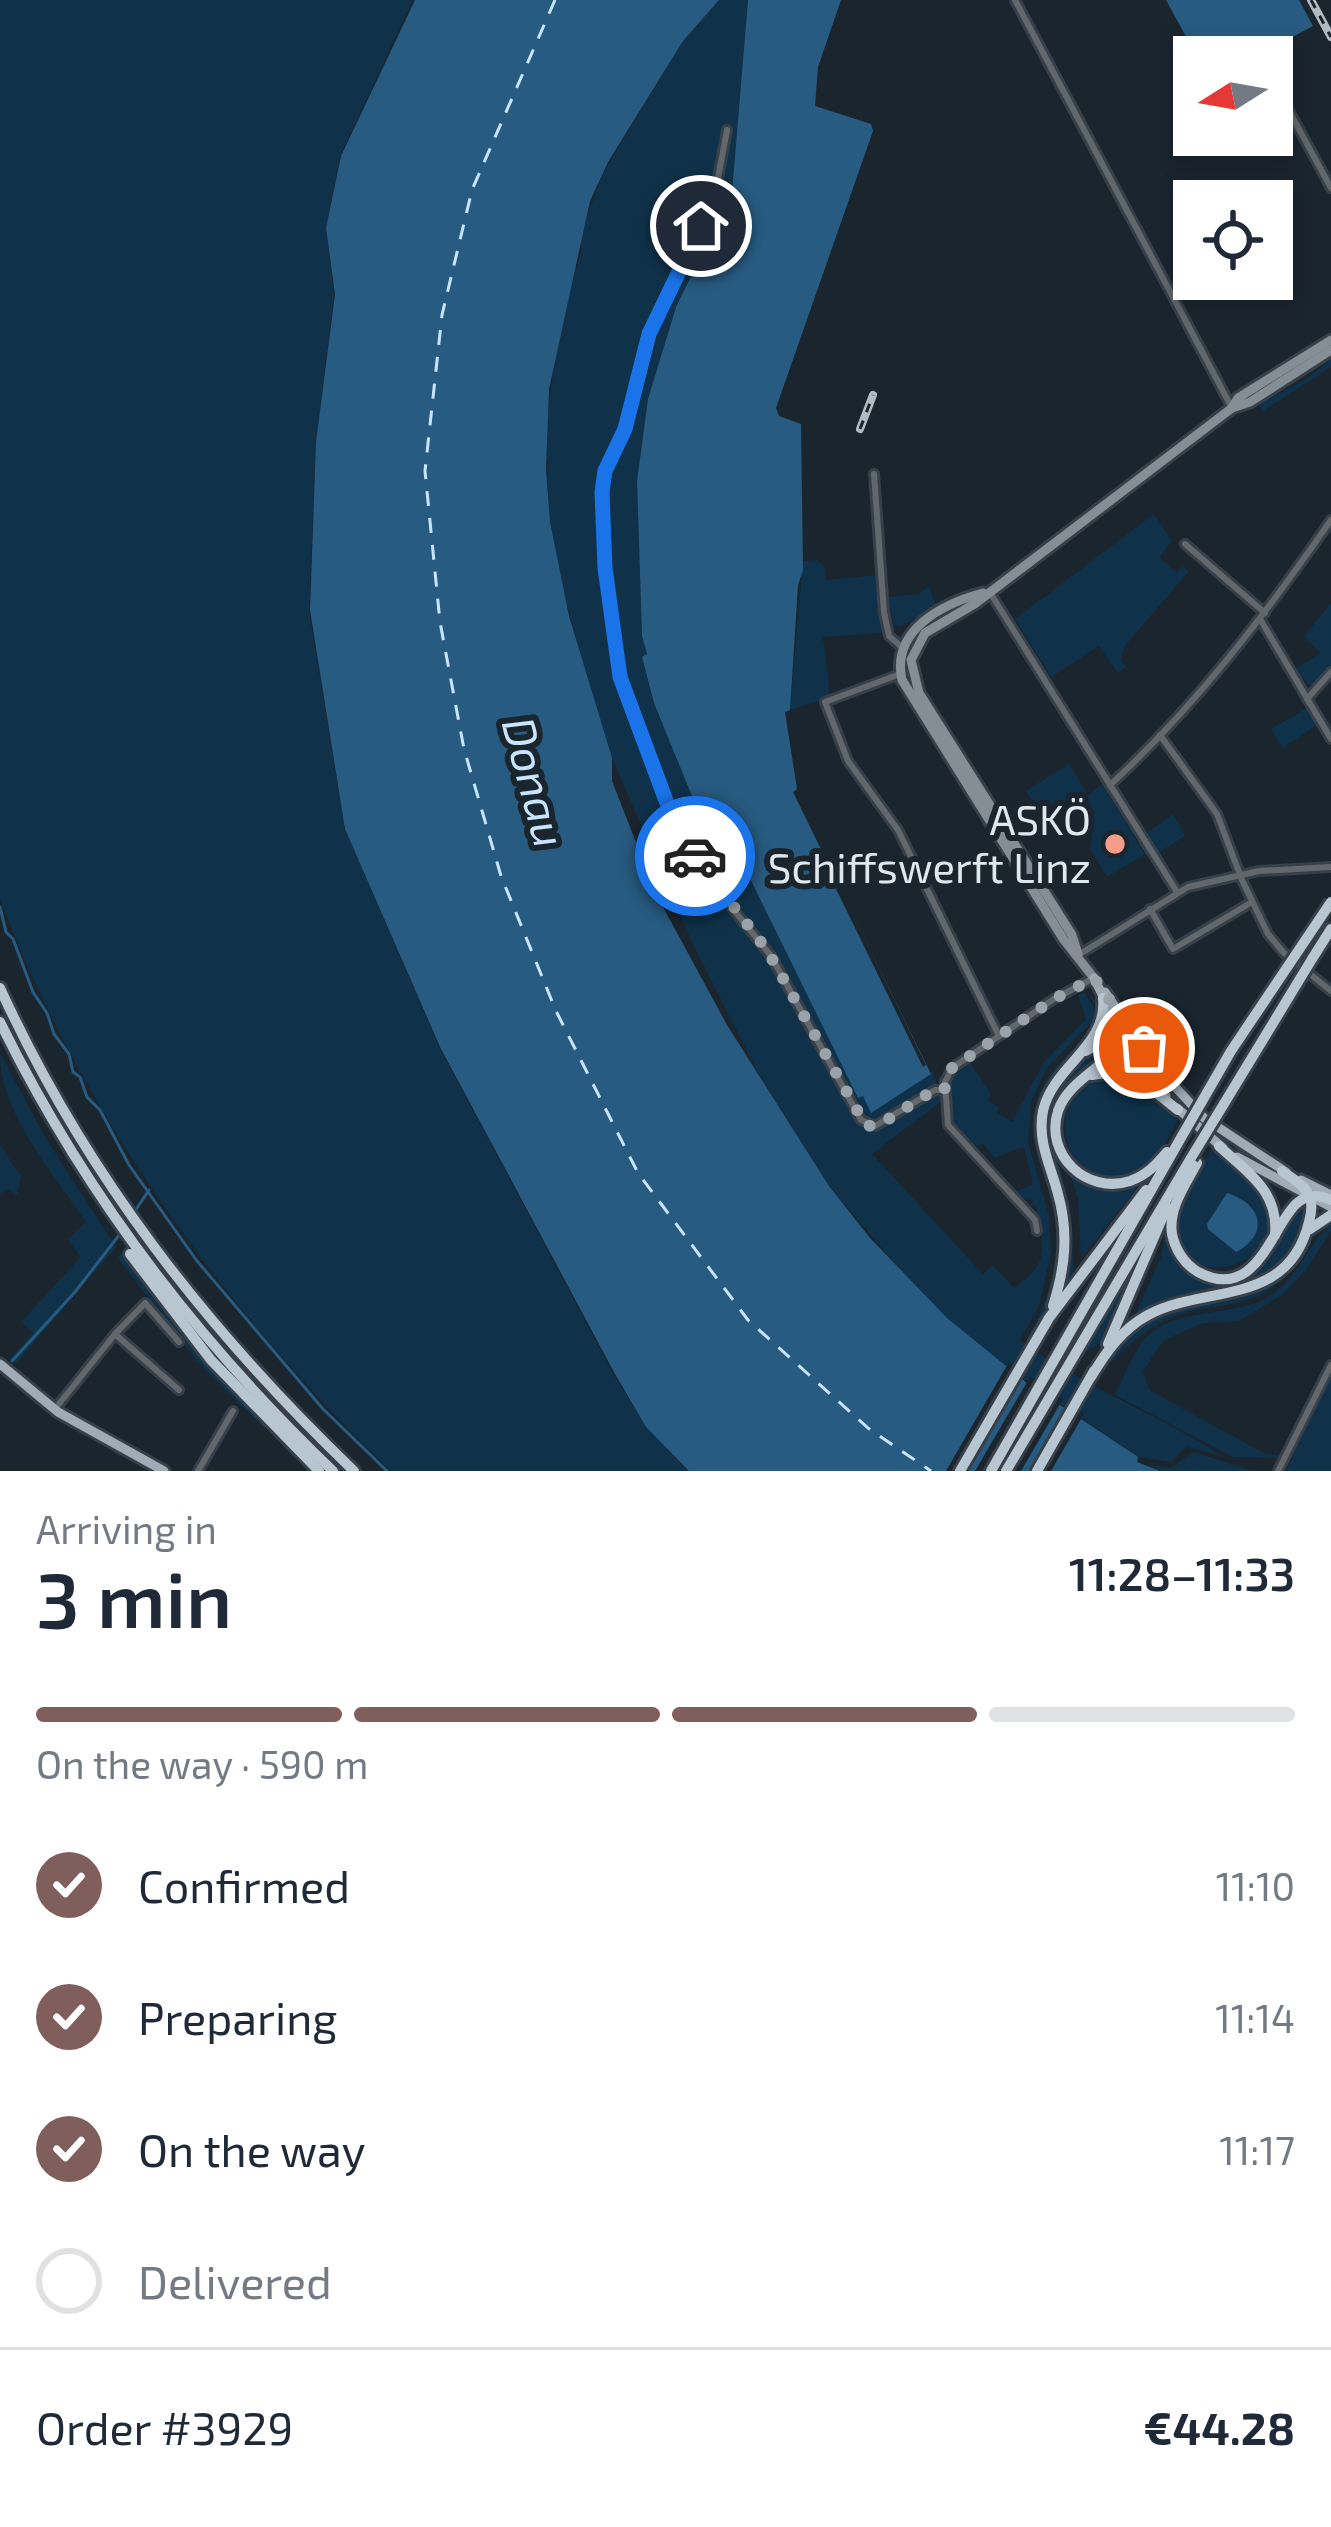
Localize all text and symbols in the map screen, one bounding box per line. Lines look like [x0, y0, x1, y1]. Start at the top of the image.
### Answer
north arrow [1173, 36, 1293, 156]
map controls [1173, 36, 1293, 300]
pin [650, 175, 752, 277]
button: locate [1173, 180, 1293, 300]
icon: home [668, 193, 734, 259]
water label: Donau [493, 711, 579, 852]
place label: ASKÖ Schiffswerft Linz [768, 793, 1091, 891]
courier [635, 796, 755, 916]
icon: car [662, 823, 728, 889]
marker: ASKÖ Schiffswerft Linz [1102, 831, 1128, 857]
pin [1093, 997, 1195, 1099]
icon: bag [1111, 1015, 1177, 1081]
text: Arriving in [36, 1505, 217, 1552]
text: 11:28–11:33 [1069, 1546, 1295, 1600]
text: 3 min [36, 1550, 232, 1644]
text: On the way · 590 m [36, 1740, 368, 1787]
icon: check [36, 1852, 102, 1918]
text: Confirmed [138, 1858, 350, 1912]
text: 11:10 [1216, 1862, 1295, 1909]
icon: check [36, 1984, 102, 2050]
text: Preparing [138, 1990, 337, 2044]
text: 11:14 [1215, 1994, 1295, 2041]
icon: check [36, 2116, 102, 2182]
text: On the way [138, 2122, 365, 2176]
text: 11:17 [1219, 2126, 1295, 2173]
text: Delivered [138, 2254, 332, 2308]
text: Order #3929 [36, 2400, 293, 2454]
text: €44.28 [1144, 2400, 1295, 2454]

